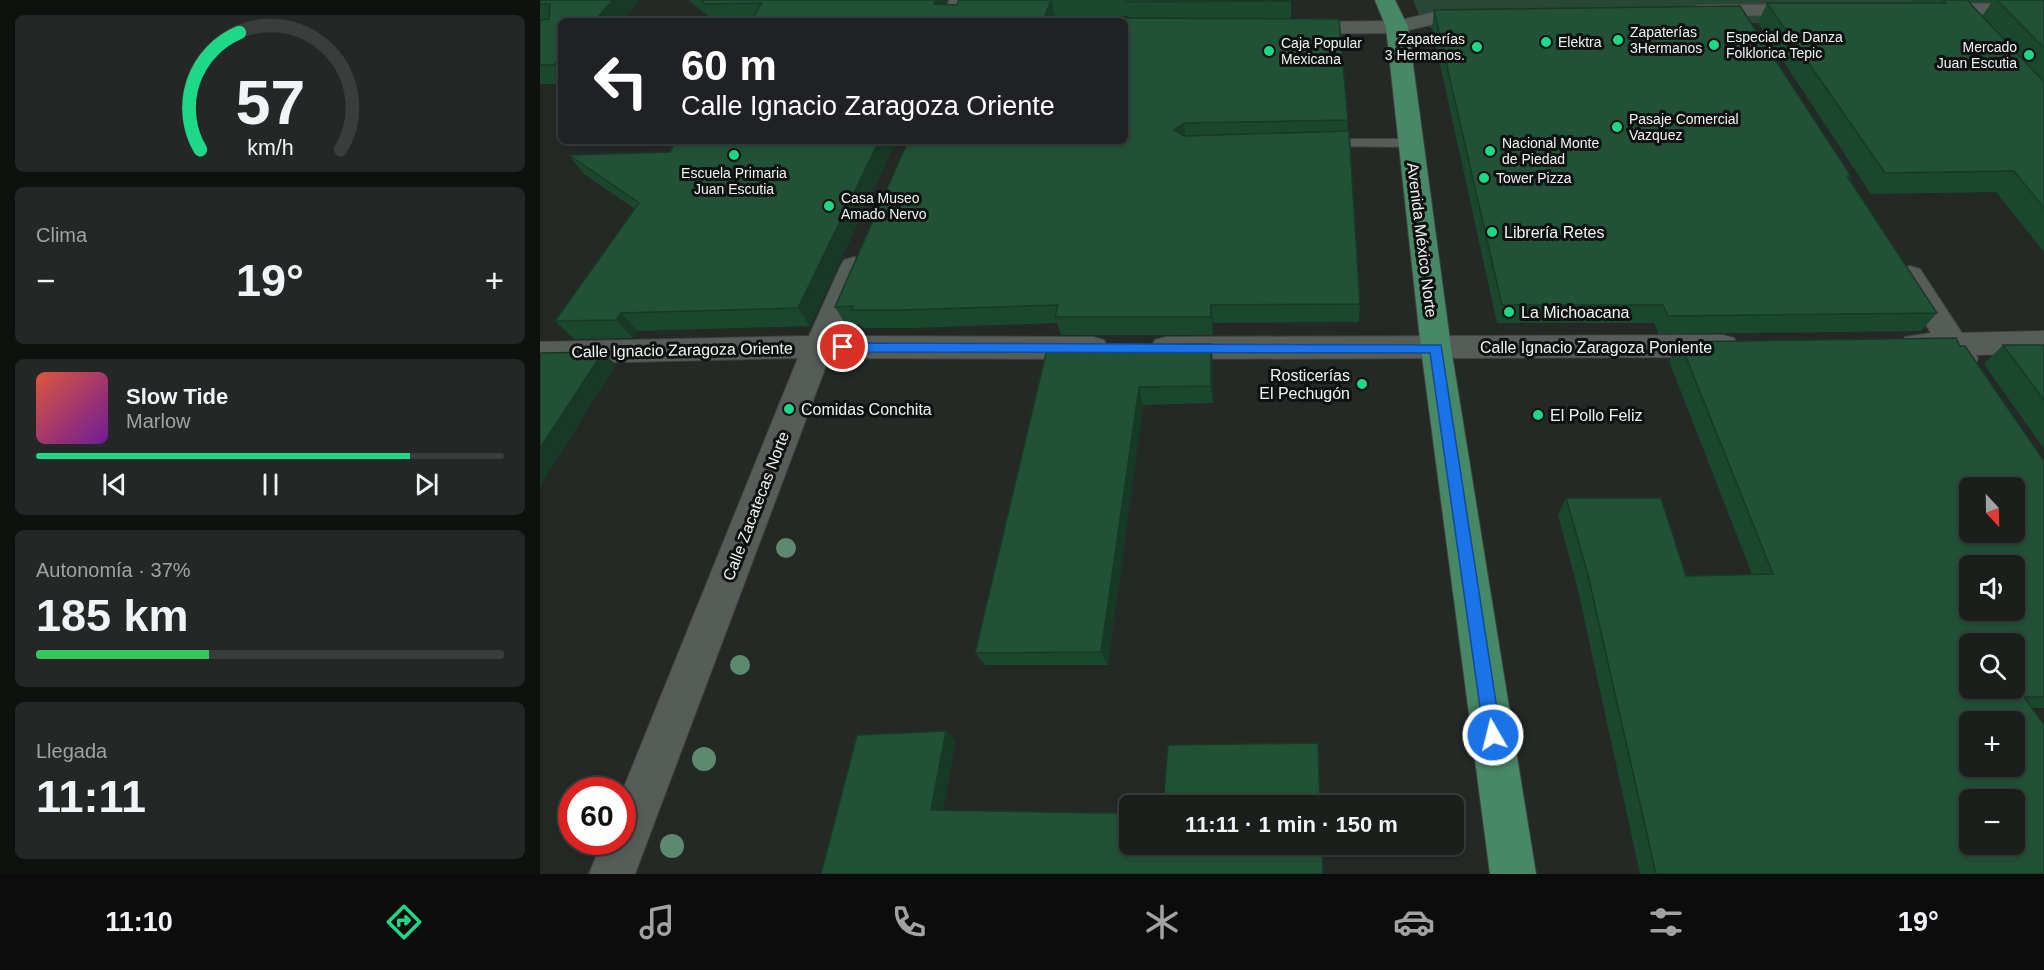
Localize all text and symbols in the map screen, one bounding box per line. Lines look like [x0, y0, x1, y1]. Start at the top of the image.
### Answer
place label: Zapaterías 3Hermanos [1630, 24, 1702, 56]
place label: Especial de Danza Folklorica Tepic [1726, 29, 1843, 61]
place label: Zapaterías 3 Hermanos. [1385, 31, 1465, 63]
marker: Zapaterías 3Hermanos [1611, 33, 1625, 47]
place label: Elektra [1558, 34, 1602, 50]
place label: Caja Popular Mexicana [1281, 35, 1362, 67]
marker: Elektra [1539, 35, 1553, 49]
marker: Especial de Danza Folklorica Tepic [1707, 38, 1721, 52]
place label: Mercado Juan Escutia [1937, 39, 2017, 71]
marker: Zapaterías 3 Hermanos. [1470, 40, 1484, 54]
icon: left [582, 42, 660, 120]
text: 60 m [681, 42, 777, 89]
marker: Caja Popular Mexicana [1262, 44, 1276, 58]
marker: Mercado Juan Escutia [2022, 48, 2036, 62]
text: 57 [235, 69, 305, 138]
text: Calle Ignacio Zaragoza Oriente [681, 91, 1055, 121]
place label: Pasaje Comercial Vazquez [1629, 111, 1739, 143]
marker: Pasaje Comercial Vazquez [1610, 120, 1624, 134]
place label: Nacional Monte de Piedad [1502, 135, 1599, 167]
text: km/h [247, 137, 293, 161]
marker: Nacional Monte de Piedad [1483, 144, 1497, 158]
marker: Escuela Primaria Juan Escutia [727, 148, 741, 162]
street label: Avenida México Norte [1404, 161, 1440, 319]
place label: Escuela Primaria Juan Escutia [681, 165, 787, 197]
place label: Tower Pizza [1496, 170, 1572, 186]
marker: Tower Pizza [1477, 171, 1491, 185]
place label: Casa Museo Amado Nervo [841, 190, 927, 222]
marker: Casa Museo Amado Nervo [822, 199, 836, 213]
text: Clima [36, 224, 87, 246]
place label: Librería Retes [1504, 224, 1605, 241]
marker: Librería Retes [1485, 225, 1499, 239]
text: 19° [236, 255, 304, 306]
text: − [36, 262, 55, 299]
text: + [485, 262, 504, 299]
place label: La Michoacana [1521, 304, 1630, 321]
marker: La Michoacana [1502, 305, 1516, 319]
pin [817, 321, 868, 372]
icon: arrive [826, 330, 859, 363]
street label: Calle Ignacio Zaragoza Poniente [1480, 339, 1712, 356]
street label: Calle Ignacio Zaragoza Oriente [571, 340, 793, 360]
place label: Rosticerías El Pechugón [1259, 367, 1350, 402]
marker: Rosticerías El Pechugón [1355, 377, 1369, 391]
text: Slow Tide [126, 384, 228, 409]
place label: Comidas Conchita [801, 401, 932, 418]
marker: Comidas Conchita [782, 402, 796, 416]
place label: El Pollo Feliz [1550, 407, 1642, 424]
marker: El Pollo Feliz [1531, 408, 1545, 422]
text: Marlow [126, 410, 190, 432]
street label: Calle Zacatecas Norte [720, 429, 792, 583]
icon: previous [98, 468, 131, 501]
icon: pause [254, 468, 287, 501]
icon: next [410, 468, 443, 501]
north arrow [1959, 477, 2025, 543]
map controls [1959, 477, 2025, 855]
button: sound [1959, 555, 2025, 621]
text: Autonomía · 37% [36, 559, 191, 581]
text: 185 km [36, 590, 189, 641]
button: search [1959, 633, 2025, 699]
position arrow [1461, 703, 1525, 767]
button: + [1959, 711, 2025, 777]
text: Llegada [36, 740, 107, 762]
text: 11:11 [36, 771, 146, 822]
speed limit sign: 60 [558, 777, 636, 855]
button: − [1959, 789, 2025, 855]
text: 11:11 · 1 min · 150 m [1185, 812, 1398, 837]
icon: directions [383, 901, 425, 943]
icon: music [636, 901, 678, 943]
icon: phone [888, 901, 930, 943]
icon: climate [1141, 901, 1183, 943]
icon: car [1393, 901, 1435, 943]
icon: filters [1645, 901, 1687, 943]
text: 11:10 [105, 907, 173, 937]
text: 19° [1898, 907, 1939, 937]

